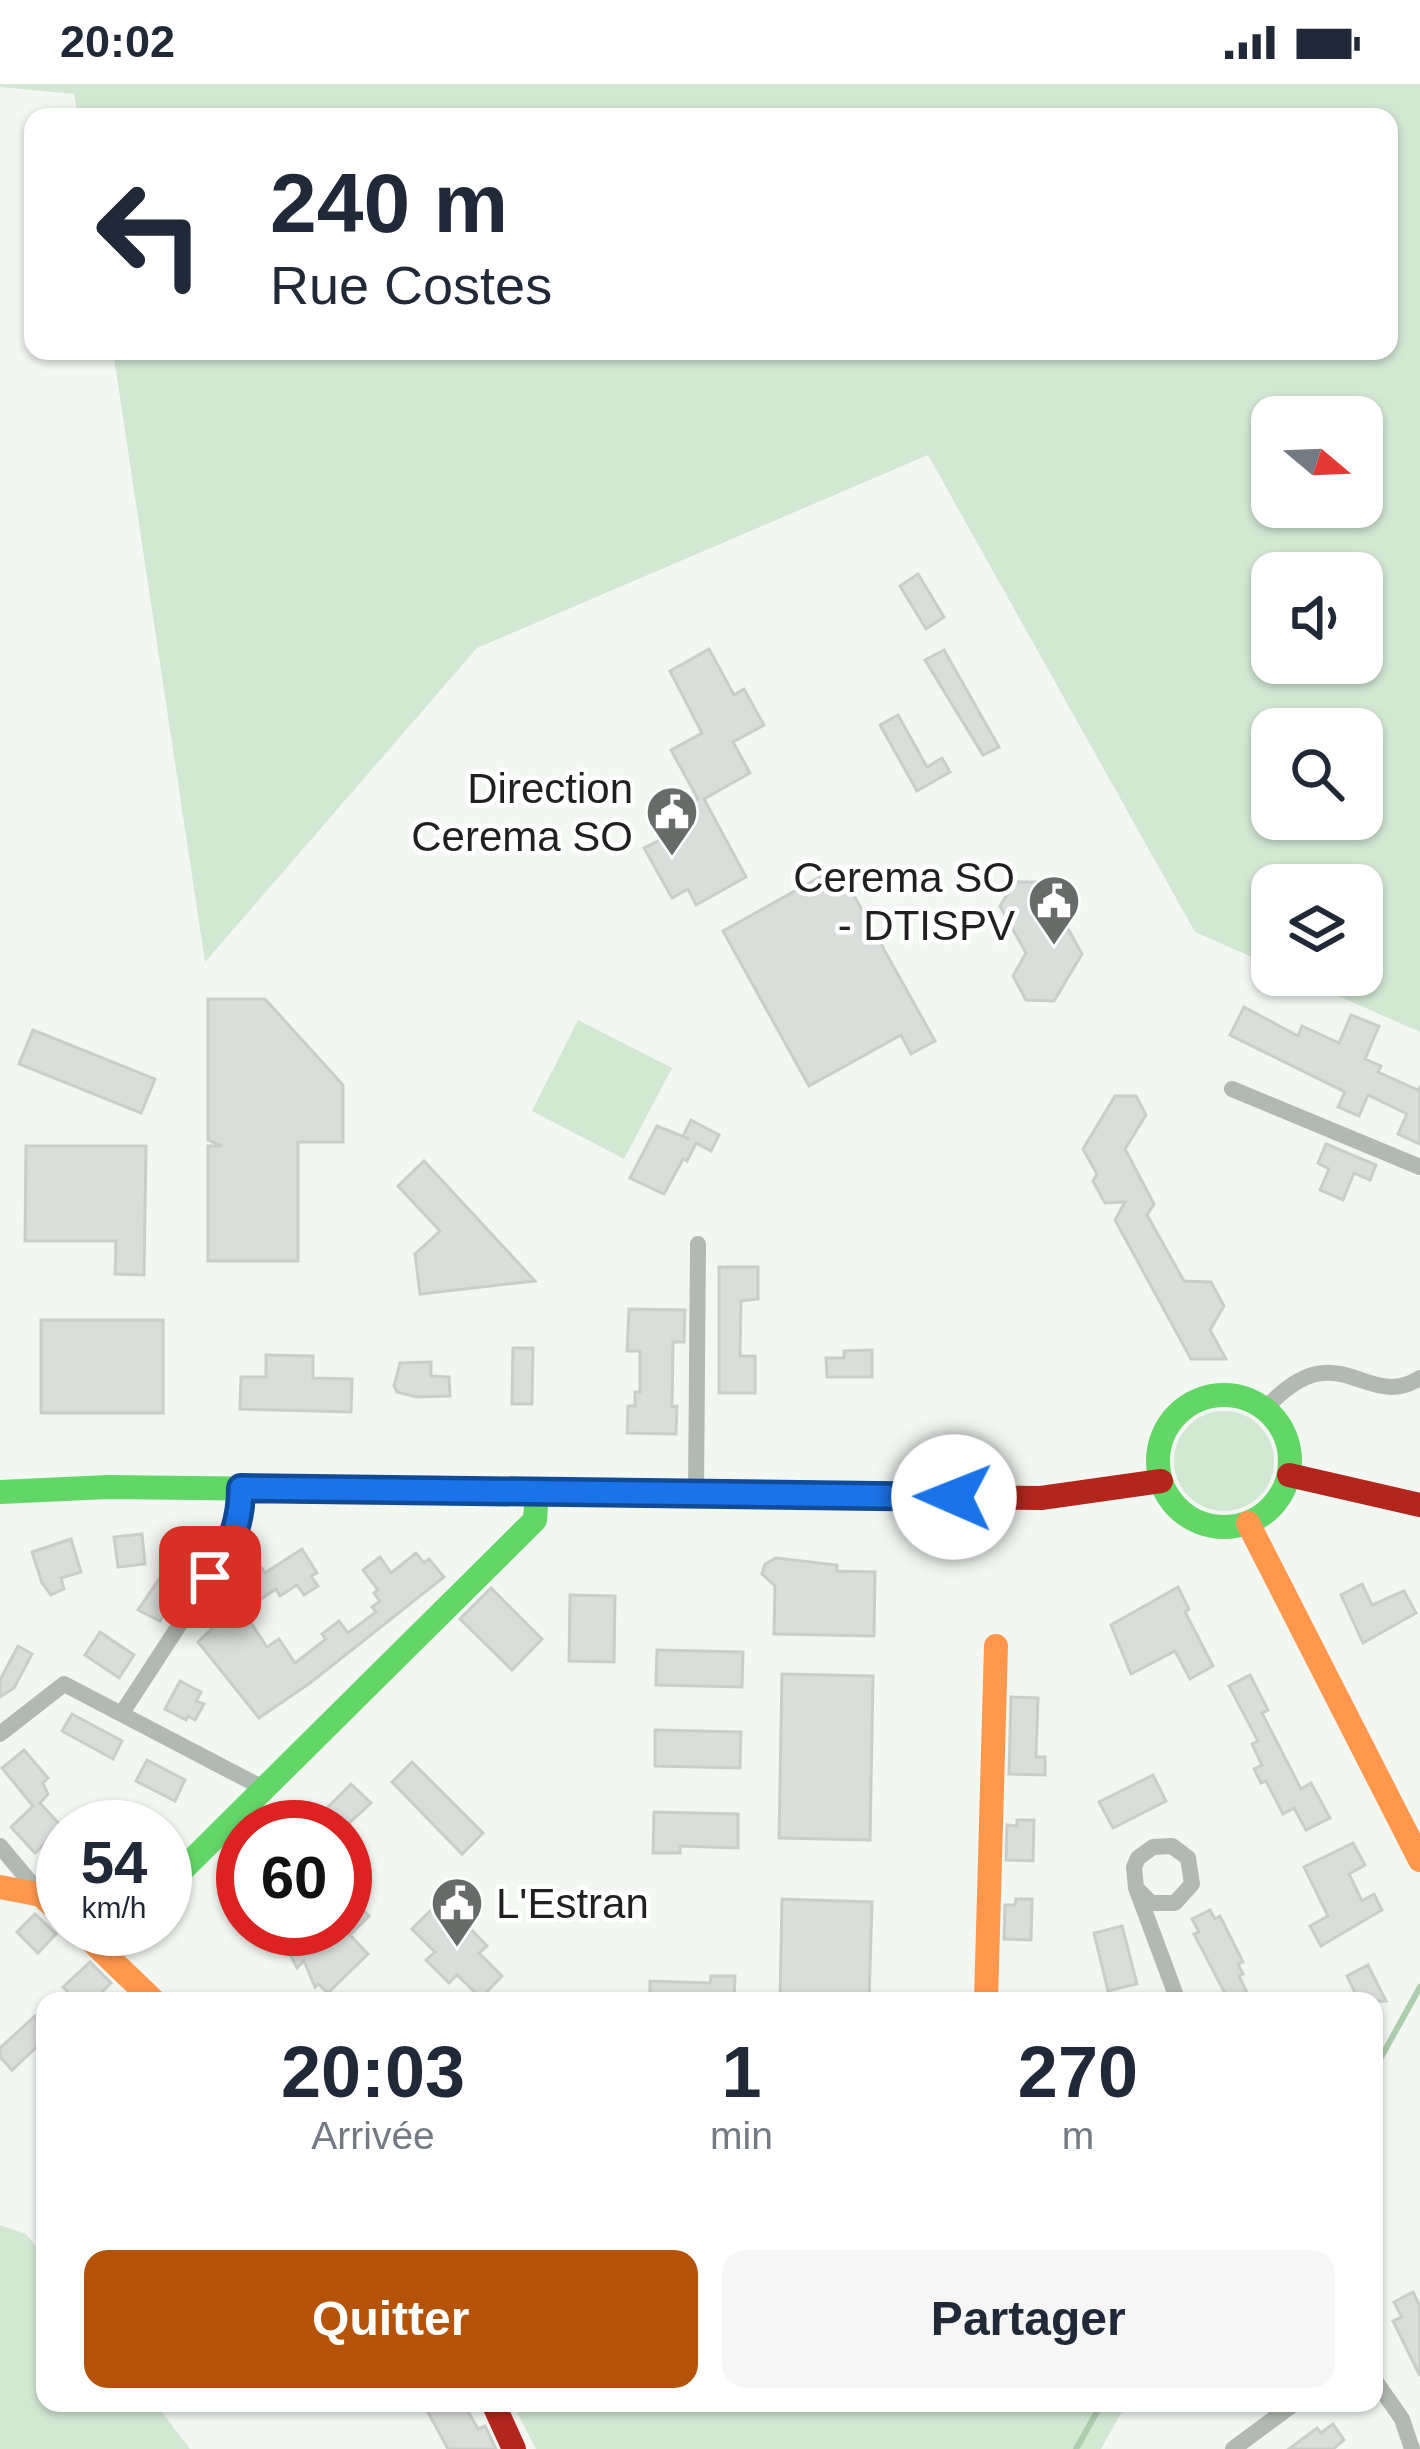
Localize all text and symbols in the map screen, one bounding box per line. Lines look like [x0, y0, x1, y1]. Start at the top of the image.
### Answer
text: 20:02 [60, 16, 175, 67]
icon: left [72, 156, 228, 312]
text: 240 m [270, 156, 508, 250]
text: Rue Costes [270, 255, 552, 315]
north arrow [1251, 396, 1383, 528]
map controls [1251, 396, 1383, 996]
button: sound [1251, 552, 1383, 684]
button: search [1251, 708, 1383, 840]
place label: Direction Cerema SO [411, 765, 633, 860]
public building icon: Direction Cerema SO [644, 784, 700, 858]
place label: Cerema SO - DTISPV [793, 854, 1015, 949]
button: layers [1251, 864, 1383, 996]
public building icon: Cerema SO - DTISPV [1026, 873, 1082, 947]
position arrow [891, 1434, 1017, 1560]
pin [159, 1526, 261, 1628]
icon: arrive [177, 1544, 243, 1610]
speed limit sign: 60 [216, 1800, 372, 1956]
text: 54 [81, 1829, 147, 1896]
public building icon: L'Estran [429, 1875, 485, 1949]
place label: L'Estran [496, 1880, 649, 1927]
text: km/h [81, 1891, 147, 1924]
text: 20:03 [281, 2032, 465, 2112]
text: 1 [721, 2032, 762, 2112]
text: 270 [1018, 2032, 1138, 2112]
text: Arrivée [311, 2114, 435, 2157]
text: min [710, 2114, 773, 2157]
text: m [1062, 2114, 1094, 2157]
button: Quitter [84, 2250, 698, 2388]
button: Partager [722, 2250, 1335, 2388]

